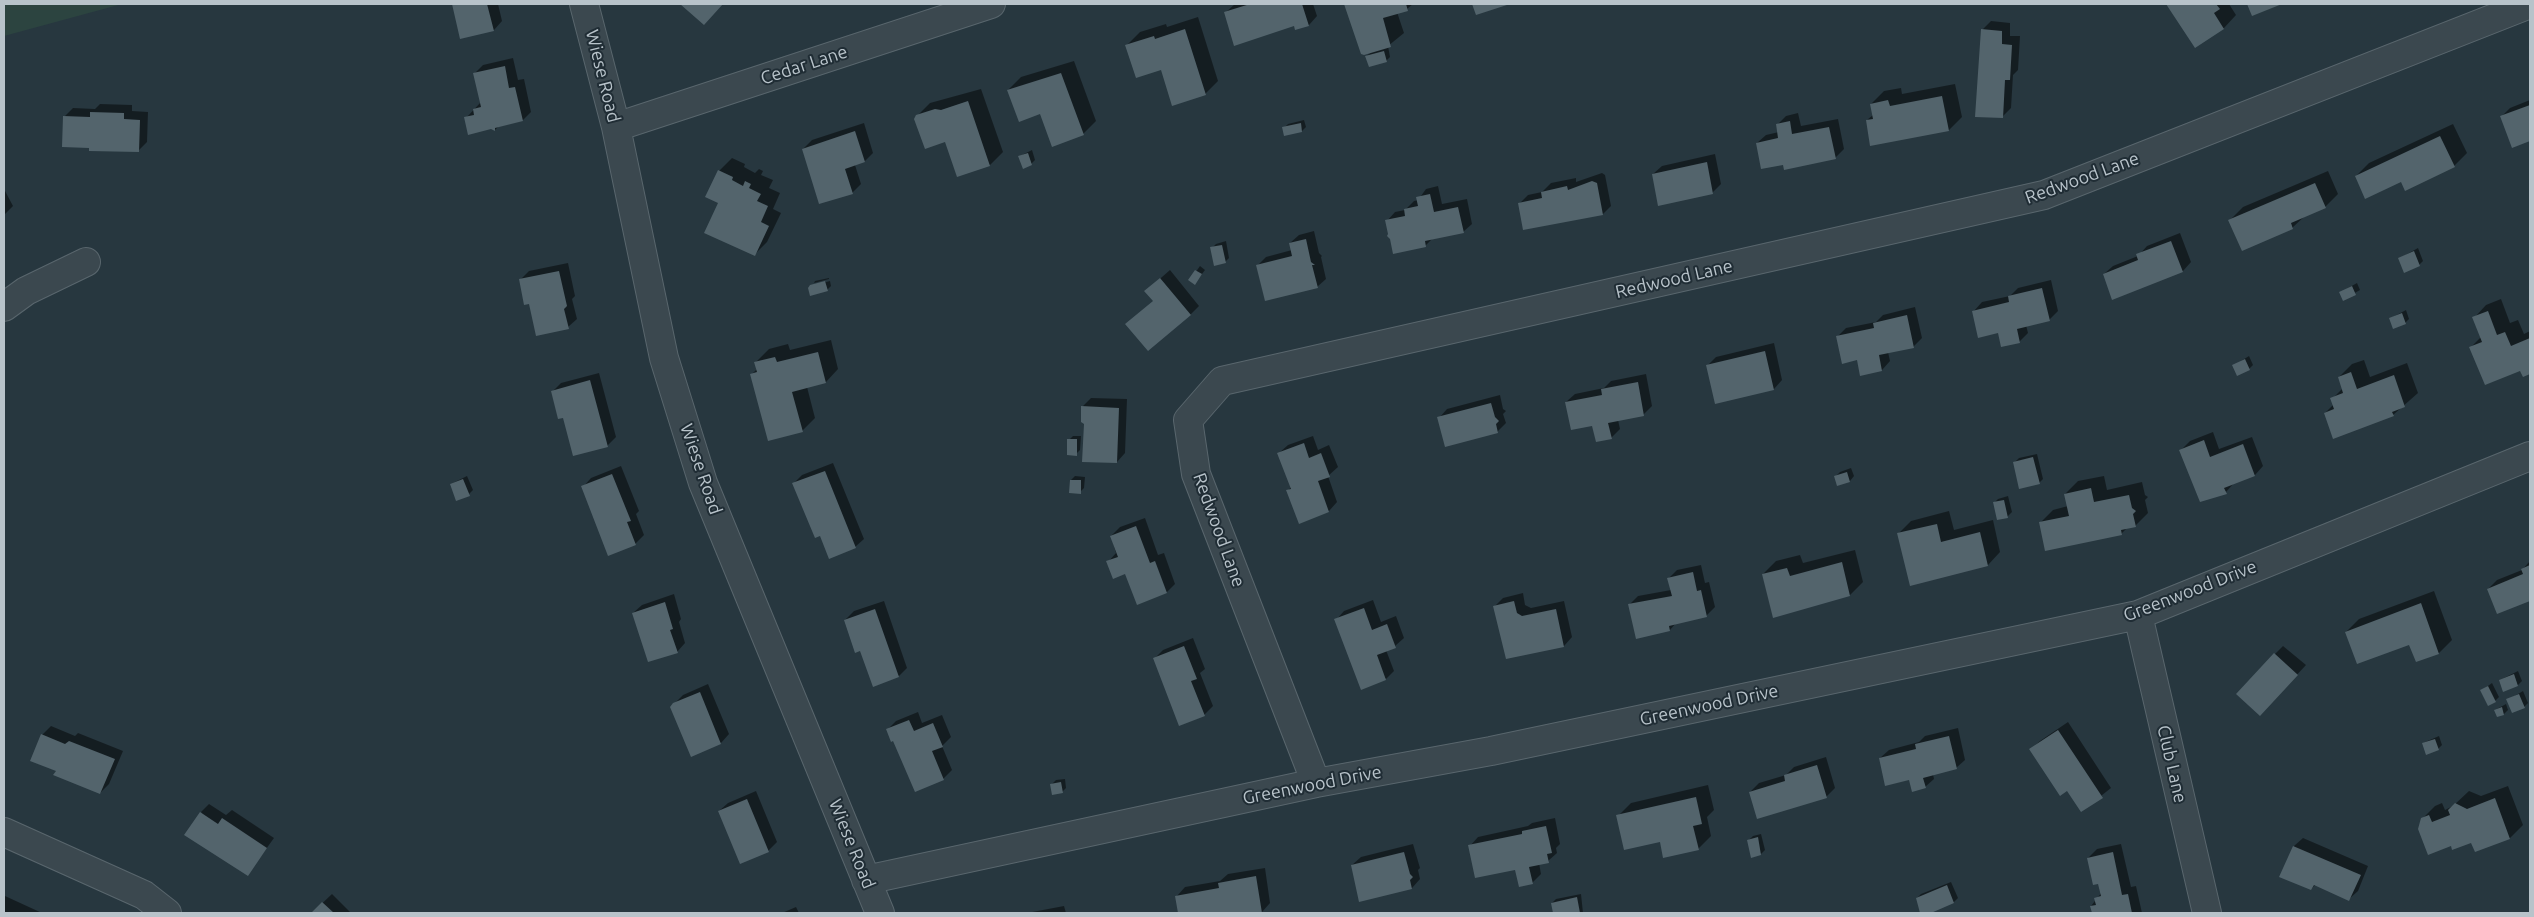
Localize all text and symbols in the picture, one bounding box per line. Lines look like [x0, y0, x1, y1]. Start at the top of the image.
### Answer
street label: Wiese Road [581, 27, 625, 125]
street label: Cedar Lane [758, 41, 850, 89]
street label: Redwood Lane [2022, 147, 2142, 209]
street label: Redwood Lane [1613, 255, 1735, 303]
street label: Wiese Road [675, 421, 727, 517]
street label: Redwood Lane [1188, 470, 1250, 590]
street label: Greenwood Drive [2120, 556, 2260, 626]
street label: Greenwood Drive [1638, 680, 1780, 730]
street label: Club Lane [2153, 723, 2191, 805]
street label: Greenwood Drive [1241, 761, 1383, 809]
street label: Wiese Road [824, 796, 880, 892]

